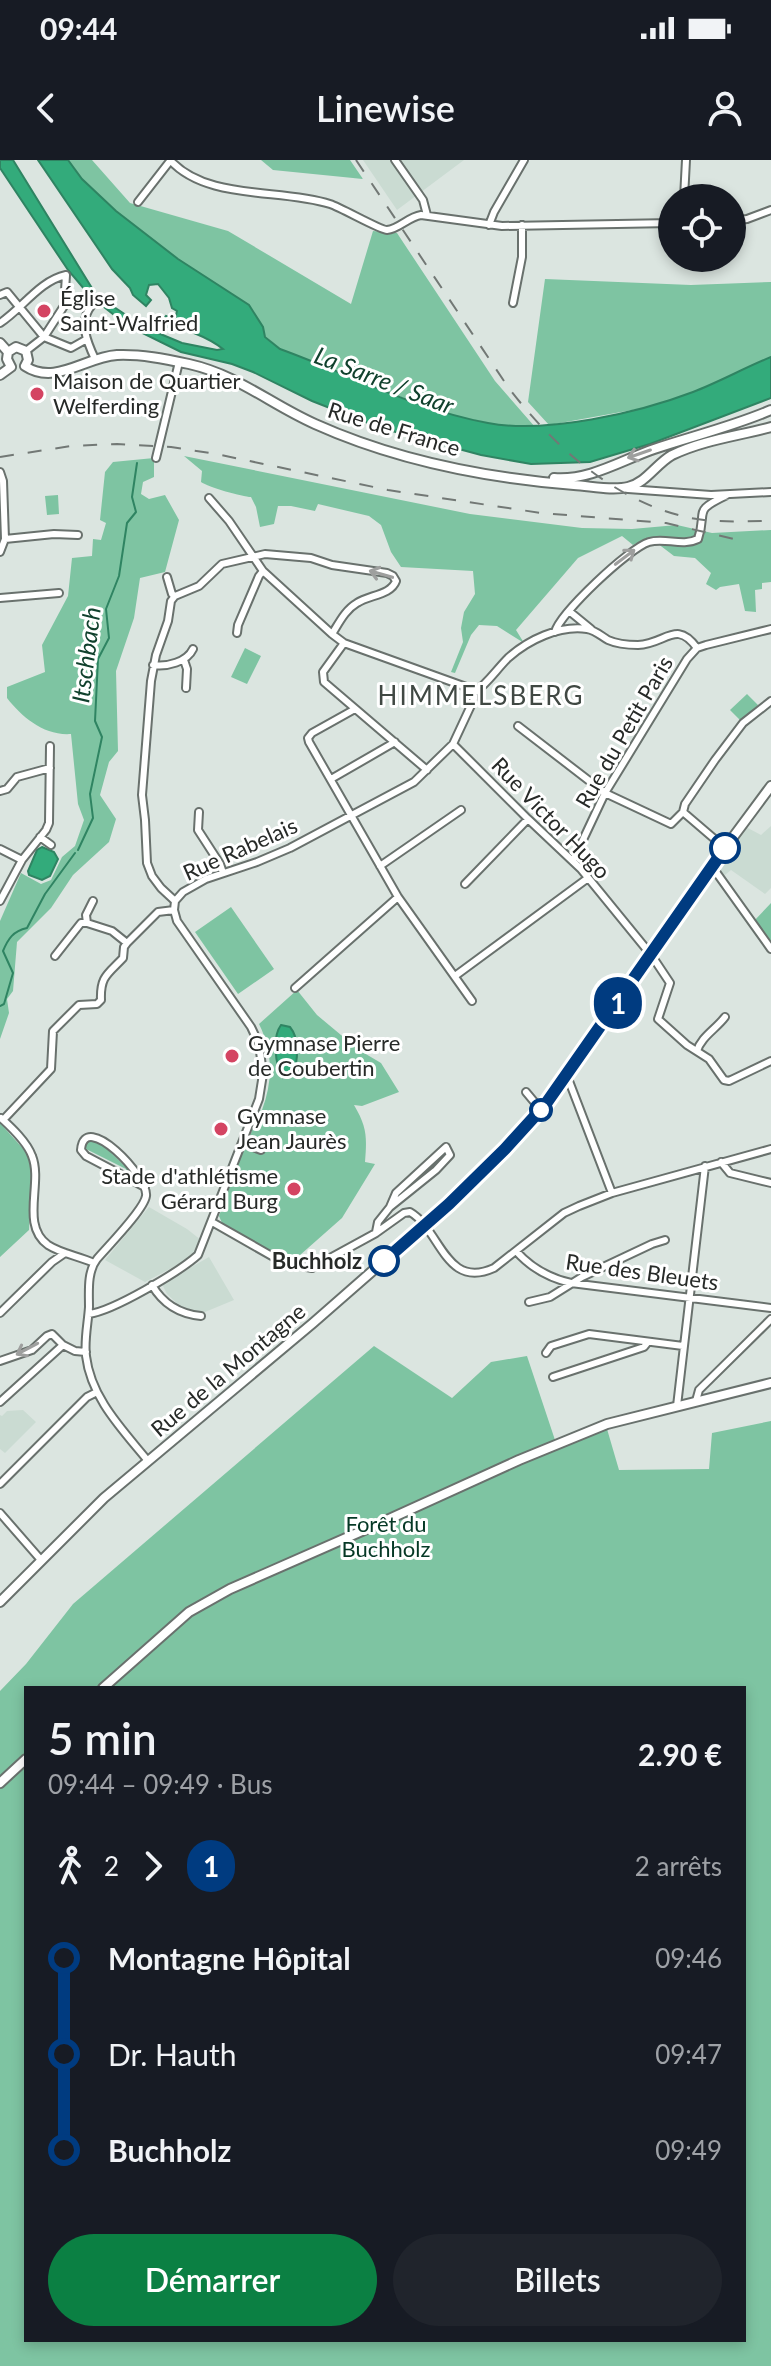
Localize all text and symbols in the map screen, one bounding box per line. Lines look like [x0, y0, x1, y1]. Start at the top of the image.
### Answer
text: 09:44 [40, 10, 117, 46]
icon: back [24, 86, 68, 130]
text: Linewise [316, 86, 455, 130]
icon: person [703, 86, 747, 130]
map controls [658, 184, 746, 272]
button: locate [658, 184, 746, 272]
place label: Église Saint-Walfried [60, 284, 198, 336]
marker: Église Saint-Walfried [35, 302, 53, 320]
water label: La Sarre / Saar [311, 340, 459, 420]
place label: Maison de Quartier Welferding [53, 367, 241, 419]
marker: Maison de Quartier Welferding [28, 385, 46, 403]
street label: Rue de France [325, 396, 464, 461]
one-way arrow [627, 448, 652, 463]
one-way arrow [614, 549, 635, 566]
one-way arrow [369, 566, 394, 581]
water label: Itschbach [65, 605, 106, 704]
street label: Rue du Petit Paris [569, 651, 678, 813]
district label: HIMMELSBERG [378, 679, 584, 711]
street label: Rue Victor Hugo [486, 751, 616, 884]
street label: Rue Rabelais [178, 811, 301, 886]
unlabelled marker [710, 833, 740, 863]
line badge: 1 [592, 977, 644, 1029]
text: 1 [610, 986, 626, 1020]
place label: Gymnase Pierre de Coubertin [248, 1029, 400, 1081]
marker: Gymnase Pierre de Coubertin [223, 1047, 241, 1065]
unlabelled marker [530, 1099, 552, 1121]
place label: Gymnase Jean Jaurès [237, 1102, 346, 1154]
marker: Gymnase Jean Jaurès [212, 1120, 230, 1138]
place label: Stade d'athlétisme Gérard Burg [101, 1162, 278, 1214]
marker: Stade d'athlétisme Gérard Burg [285, 1180, 303, 1198]
marker: Buchholz [369, 1246, 399, 1276]
place label: Buchholz [272, 1247, 362, 1274]
street label: Rue des Bleuets [564, 1247, 720, 1296]
street label: Rue de la Montagne [145, 1297, 310, 1442]
one-way arrow [16, 1342, 39, 1358]
park label: Forêt du Buchholz [342, 1510, 431, 1562]
text: 5 min [48, 1712, 157, 1764]
text: 2.90 € [638, 1736, 722, 1772]
text: 09:44 – 09:49 · Bus [48, 1768, 272, 1800]
icon: walk [48, 1844, 92, 1888]
icon: forward [131, 1844, 175, 1888]
text: 1 [203, 1849, 219, 1883]
text: 2 [104, 1850, 119, 1882]
text: 2 arrêts [635, 1850, 722, 1882]
text: Montagne Hôpital [108, 1940, 351, 1976]
text: 09:46 [655, 1942, 722, 1974]
text: Dr. Hauth [108, 2036, 237, 2072]
text: 09:47 [655, 2038, 722, 2070]
text: Buchholz [108, 2132, 231, 2168]
text: 09:49 [655, 2134, 722, 2166]
button: Démarrer [48, 2234, 377, 2326]
button: Billets [393, 2234, 722, 2326]

